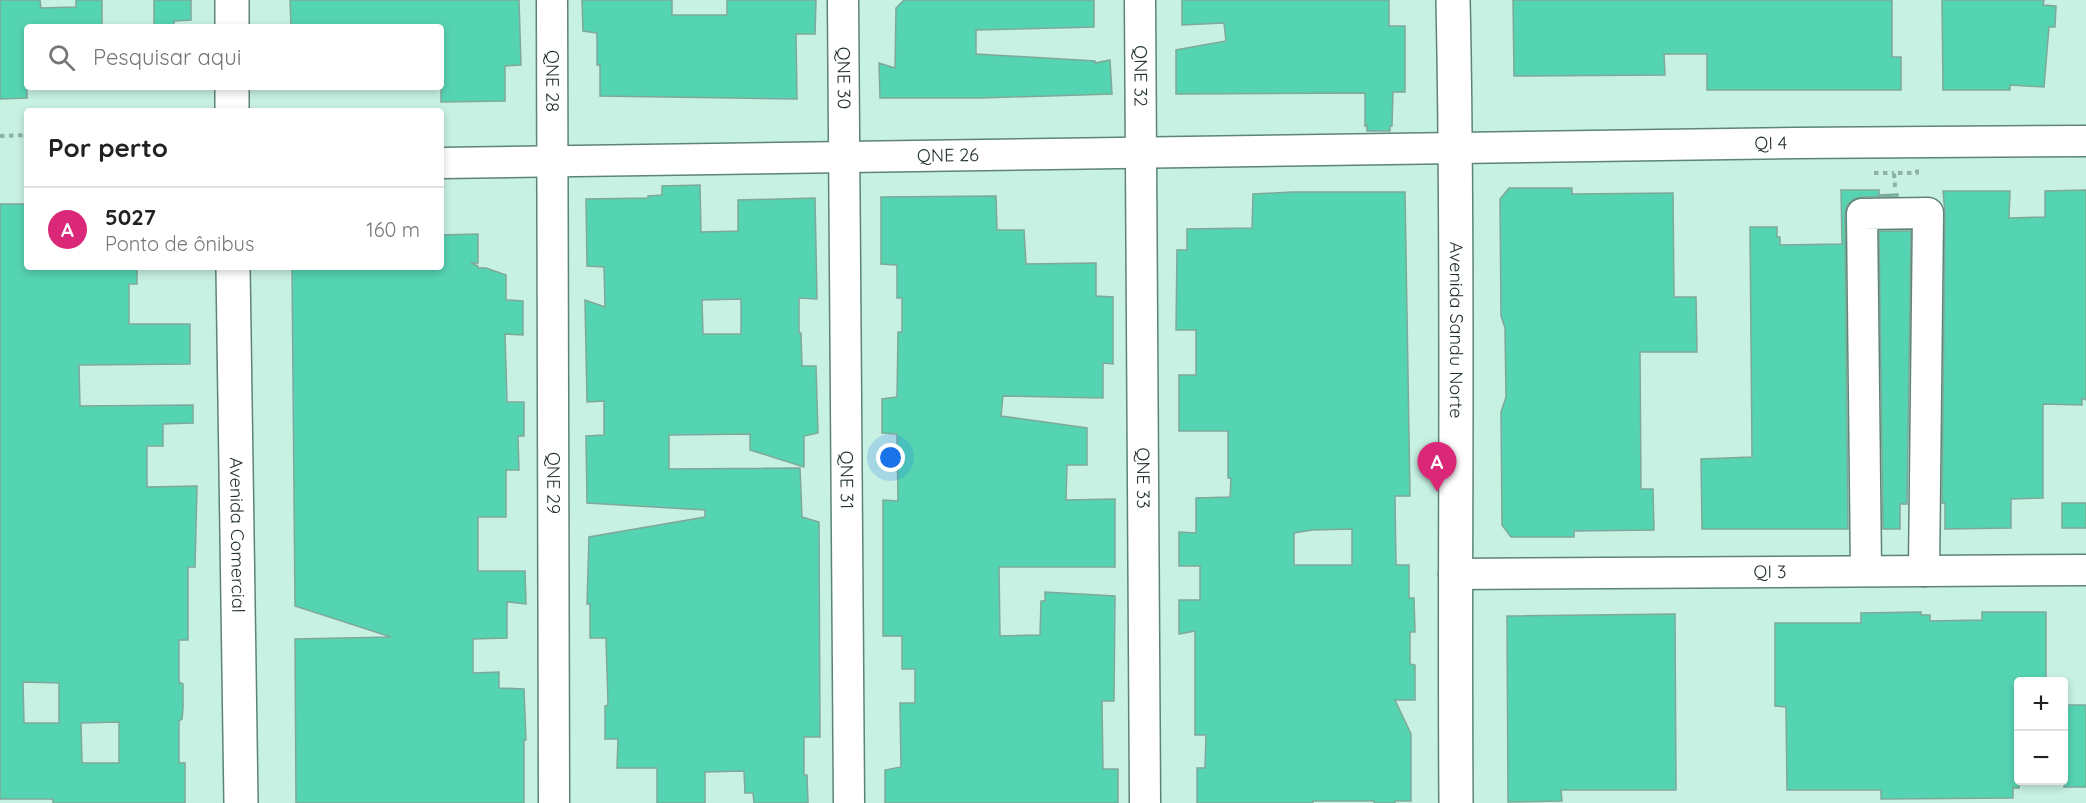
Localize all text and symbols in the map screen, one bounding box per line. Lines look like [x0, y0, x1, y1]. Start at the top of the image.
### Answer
search box [24, 24, 444, 90]
icon: search [45, 41, 78, 74]
text: Pesquisar aqui [93, 43, 241, 71]
street label: QNE 32 [1129, 45, 1153, 107]
street label: QNE 30 [832, 47, 856, 109]
street label: QNE 28 [541, 50, 564, 112]
text: Por perto [48, 131, 168, 164]
street label: QI 4 [1754, 131, 1787, 155]
street label: QNE 26 [917, 143, 979, 167]
text: 5027 [105, 203, 156, 231]
text: A [61, 217, 74, 242]
text: 160 m [366, 217, 420, 242]
text: Ponto de ônibus [105, 231, 254, 256]
street label: Avenida Sandu Norte [1445, 242, 1468, 418]
pin: A [1418, 442, 1456, 492]
your location [876, 443, 905, 472]
street label: QNE 33 [1132, 447, 1155, 509]
street label: QNE 31 [835, 451, 859, 509]
street label: QNE 29 [542, 452, 565, 514]
street label: Avenida Comercial [225, 457, 250, 613]
street label: QI 3 [1754, 560, 1786, 583]
map controls [2014, 677, 2068, 785]
button: + [2014, 677, 2068, 731]
button: − [2014, 731, 2068, 785]

